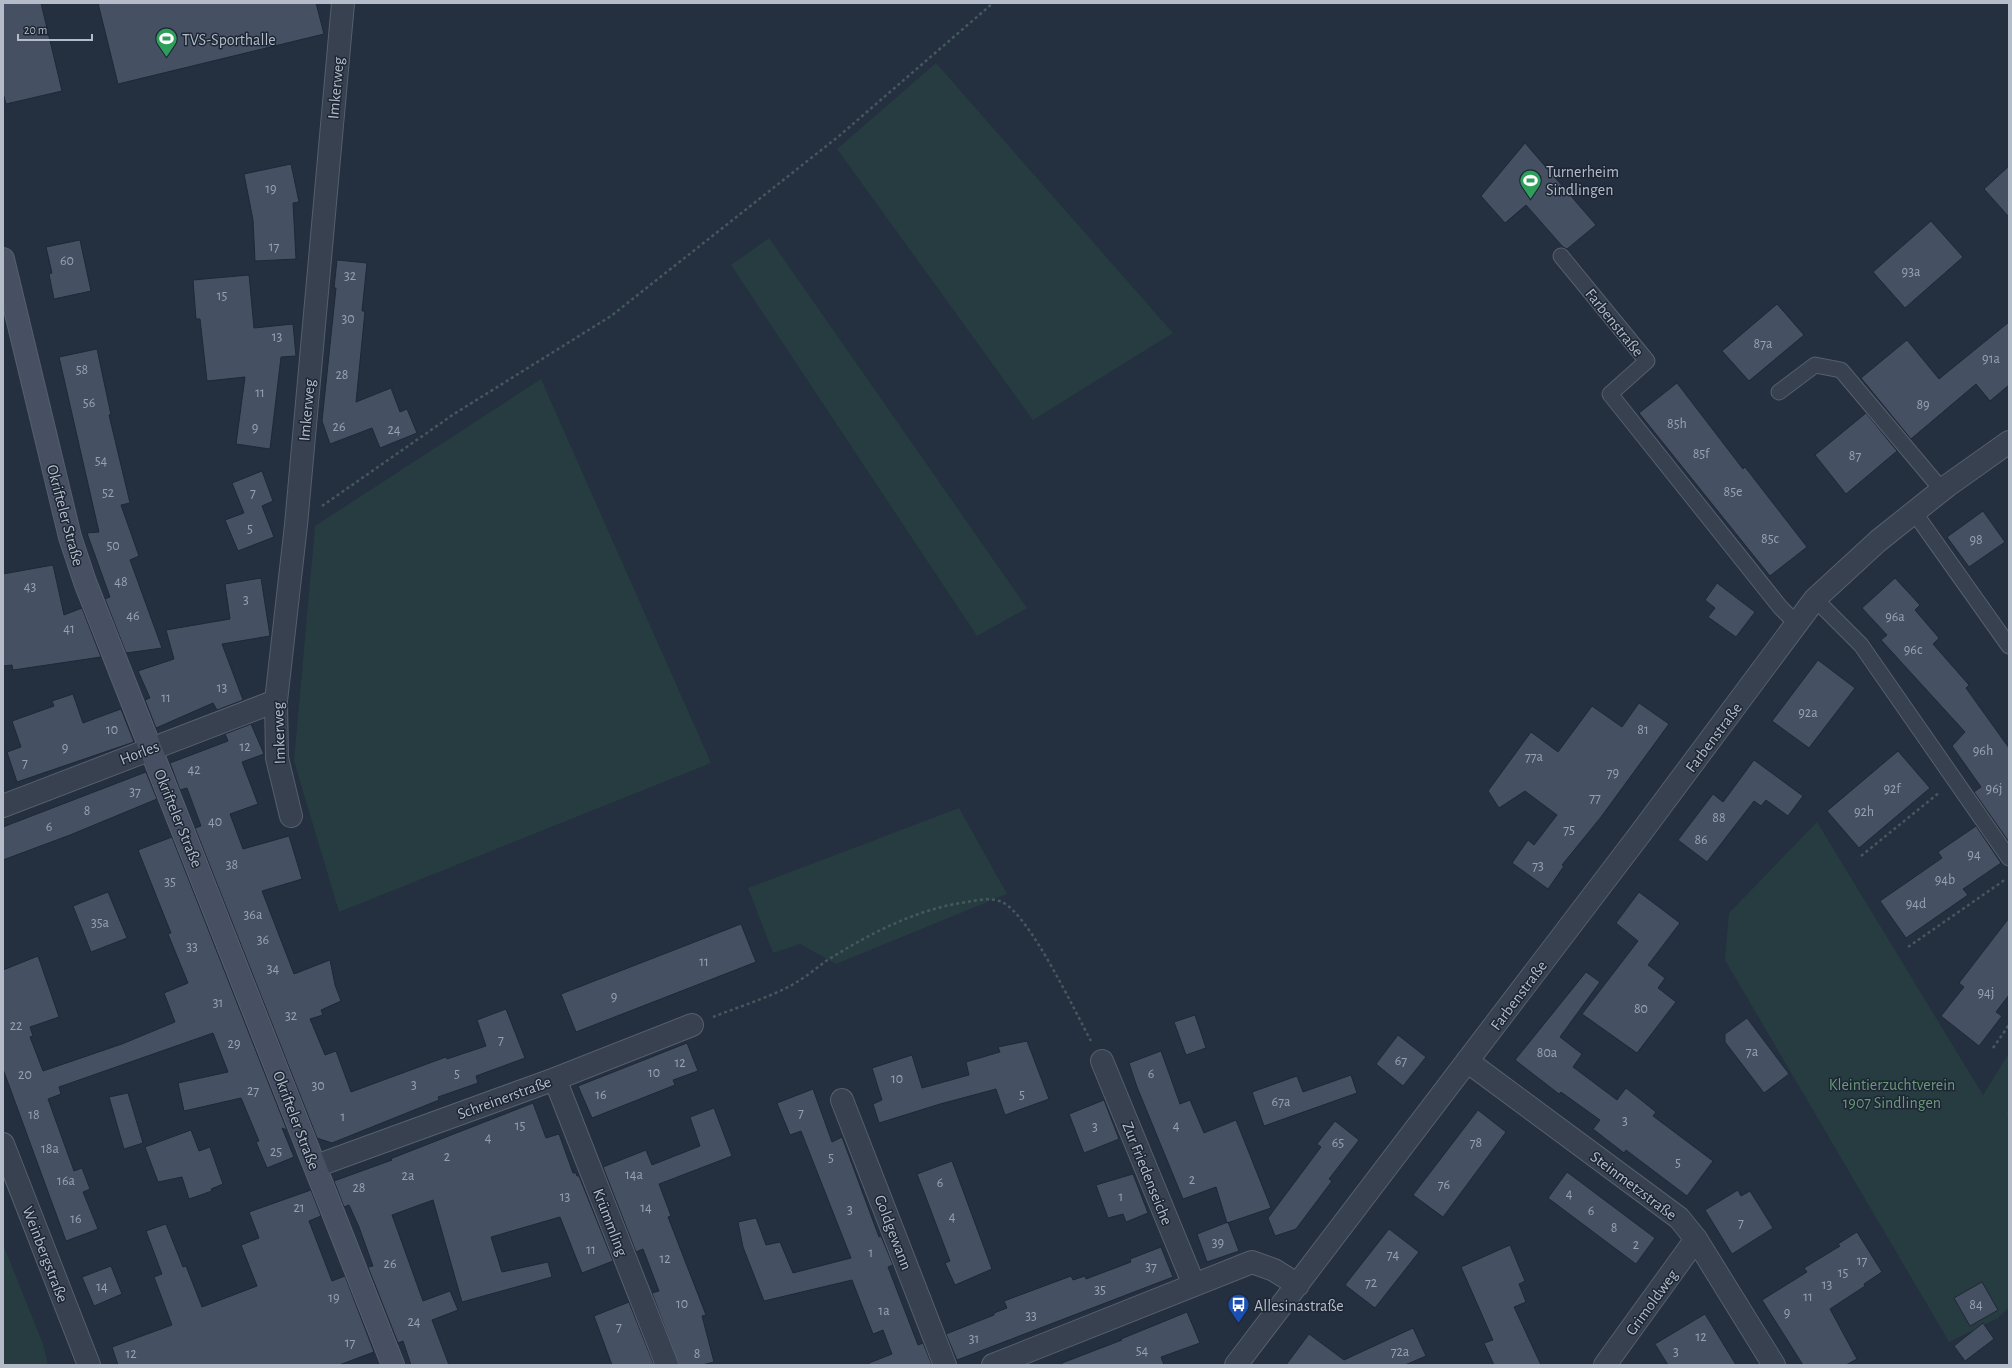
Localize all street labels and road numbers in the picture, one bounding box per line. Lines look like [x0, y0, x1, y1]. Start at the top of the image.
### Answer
street label: Imkerweg [325, 56, 347, 120]
street label: Farbenstraße [1582, 286, 1646, 360]
street label: Imkerweg [296, 378, 318, 442]
street label: Okrifteler Straße [44, 463, 86, 568]
street label: Farbenstraße [1683, 700, 1745, 775]
street label: Imkerweg [270, 701, 288, 764]
street label: Horles [117, 738, 161, 768]
street label: Okrifteler Straße [151, 767, 205, 870]
street label: Farbenstraße [1488, 958, 1550, 1033]
street label: Okrifteler Straße [270, 1069, 322, 1172]
street label: Schreinerstraße [455, 1074, 553, 1122]
street label: Zur Friedenseiche [1119, 1120, 1175, 1227]
street label: Steinmetzstraße [1587, 1148, 1679, 1223]
street label: Krümmling [590, 1186, 630, 1259]
street label: Goldgewann [872, 1193, 915, 1272]
street label: Weinbergstraße [19, 1204, 71, 1305]
street label: Grimoldweg [1623, 1267, 1681, 1338]

